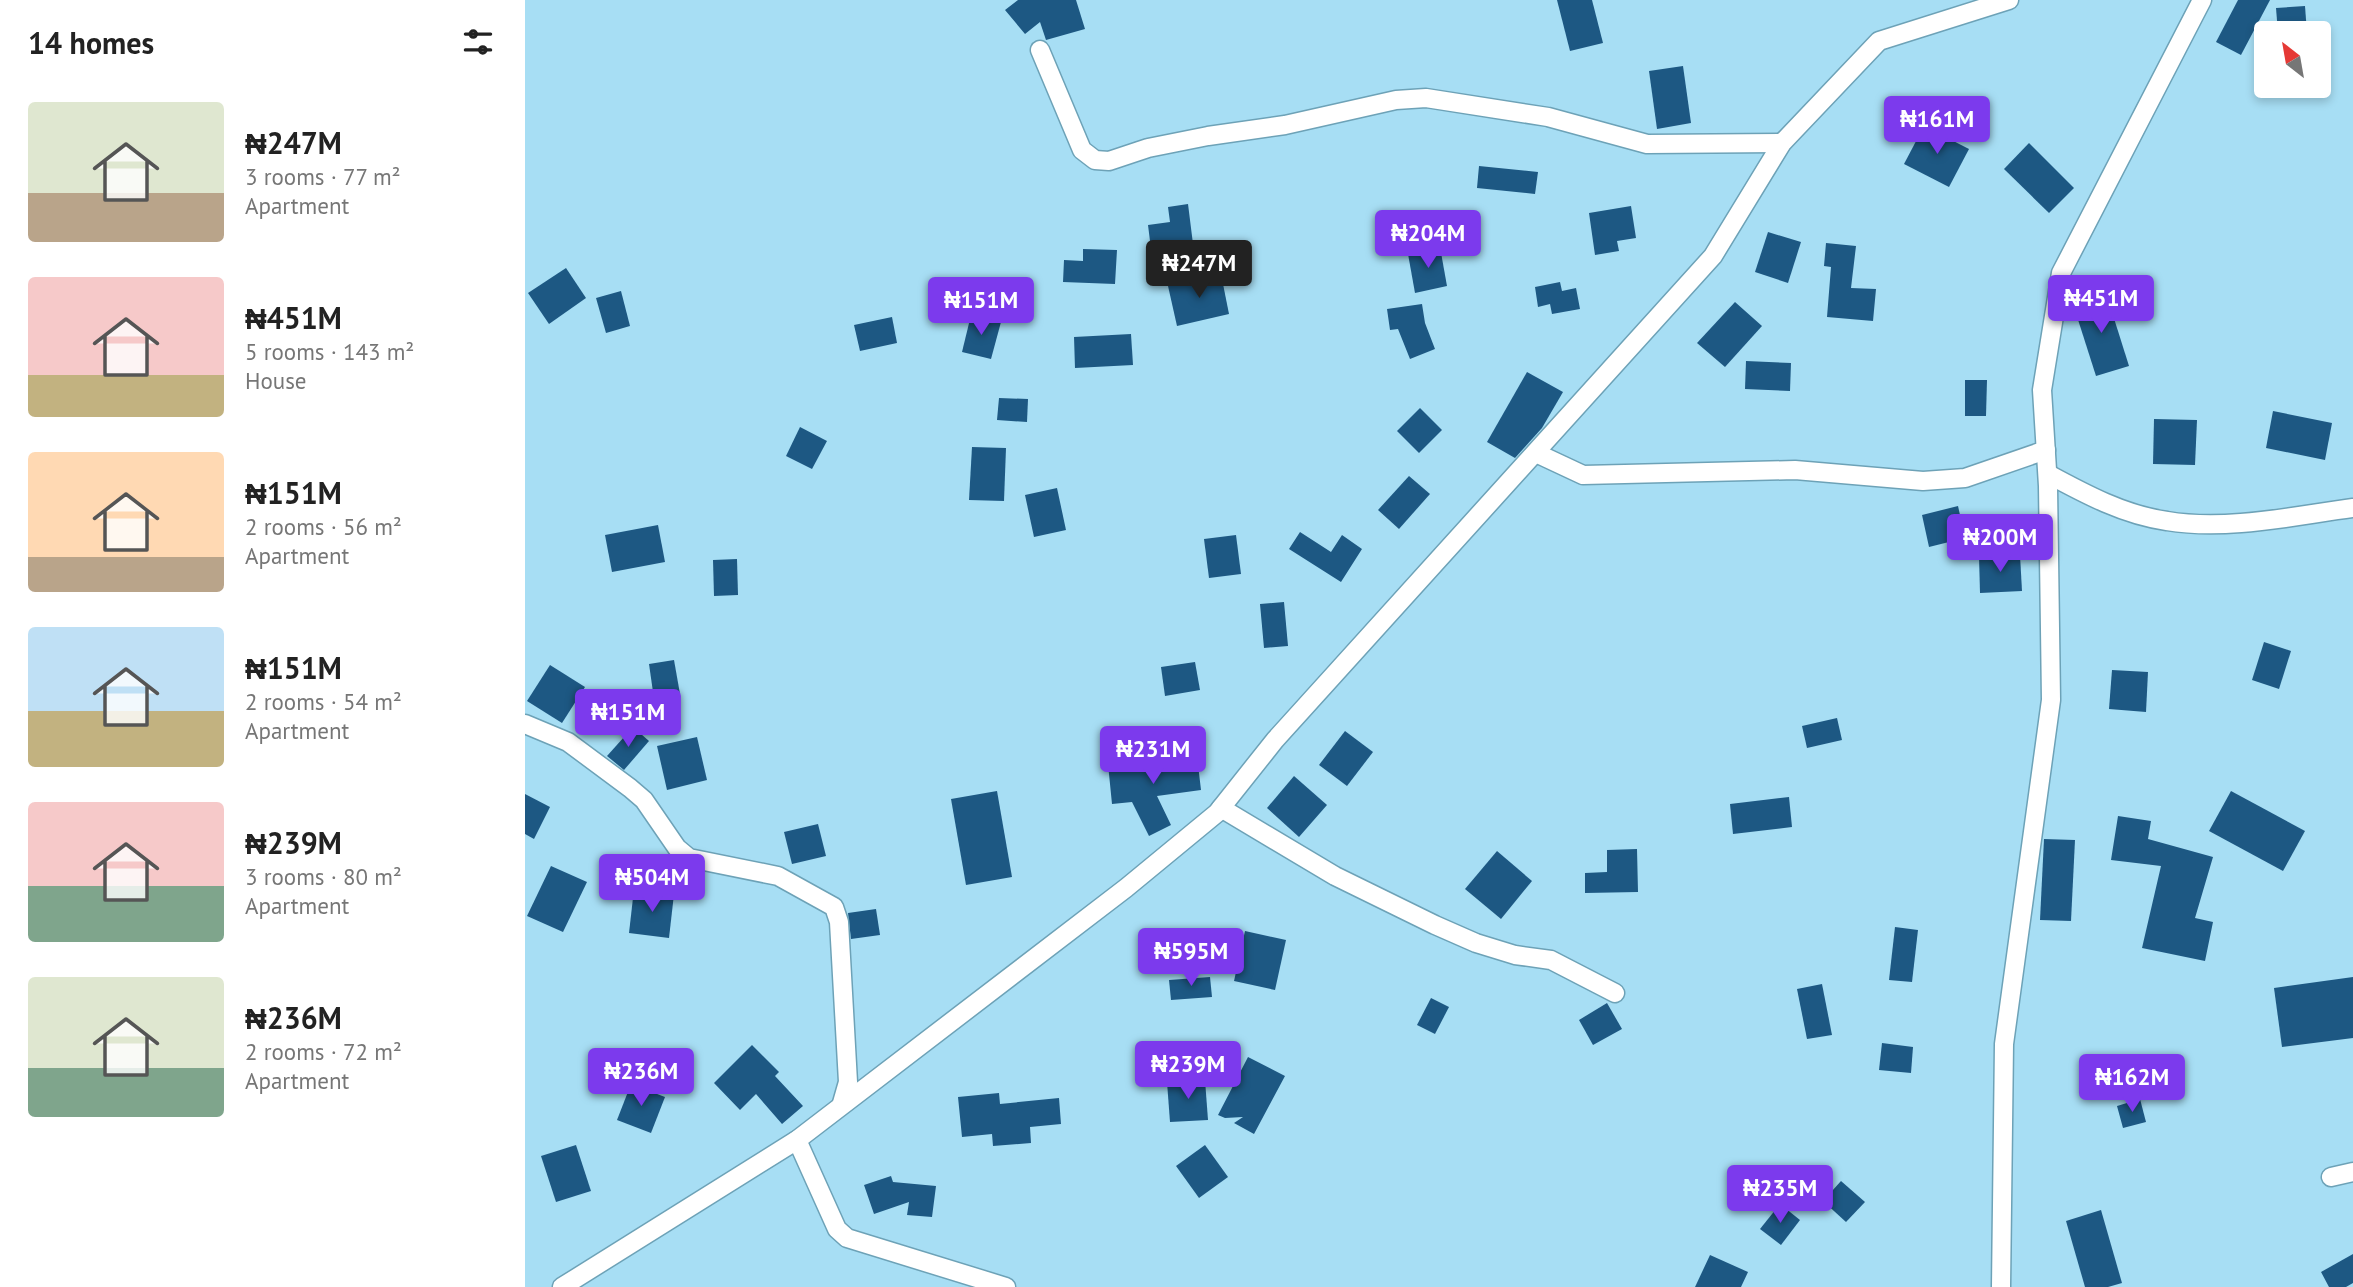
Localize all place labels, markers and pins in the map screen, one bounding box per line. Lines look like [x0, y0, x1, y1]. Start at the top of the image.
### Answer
pin: ₦161M [1888, 96, 1986, 156]
pin: ₦204M [1379, 210, 1477, 270]
pin: ₦247M [1150, 240, 1248, 300]
pin: ₦451M [2052, 276, 2150, 335]
pin: ₦151M [932, 278, 1030, 337]
pin: ₦200M [1951, 514, 2049, 574]
pin: ₦151M [579, 690, 677, 749]
pin: ₦231M [1104, 726, 1202, 786]
pin: ₦504M [603, 855, 701, 914]
pin: ₦595M [1142, 928, 1240, 988]
pin: ₦239M [1139, 1042, 1237, 1101]
pin: ₦236M [592, 1048, 690, 1108]
pin: ₦162M [2083, 1054, 2181, 1114]
pin: ₦235M [1731, 1166, 1829, 1225]

